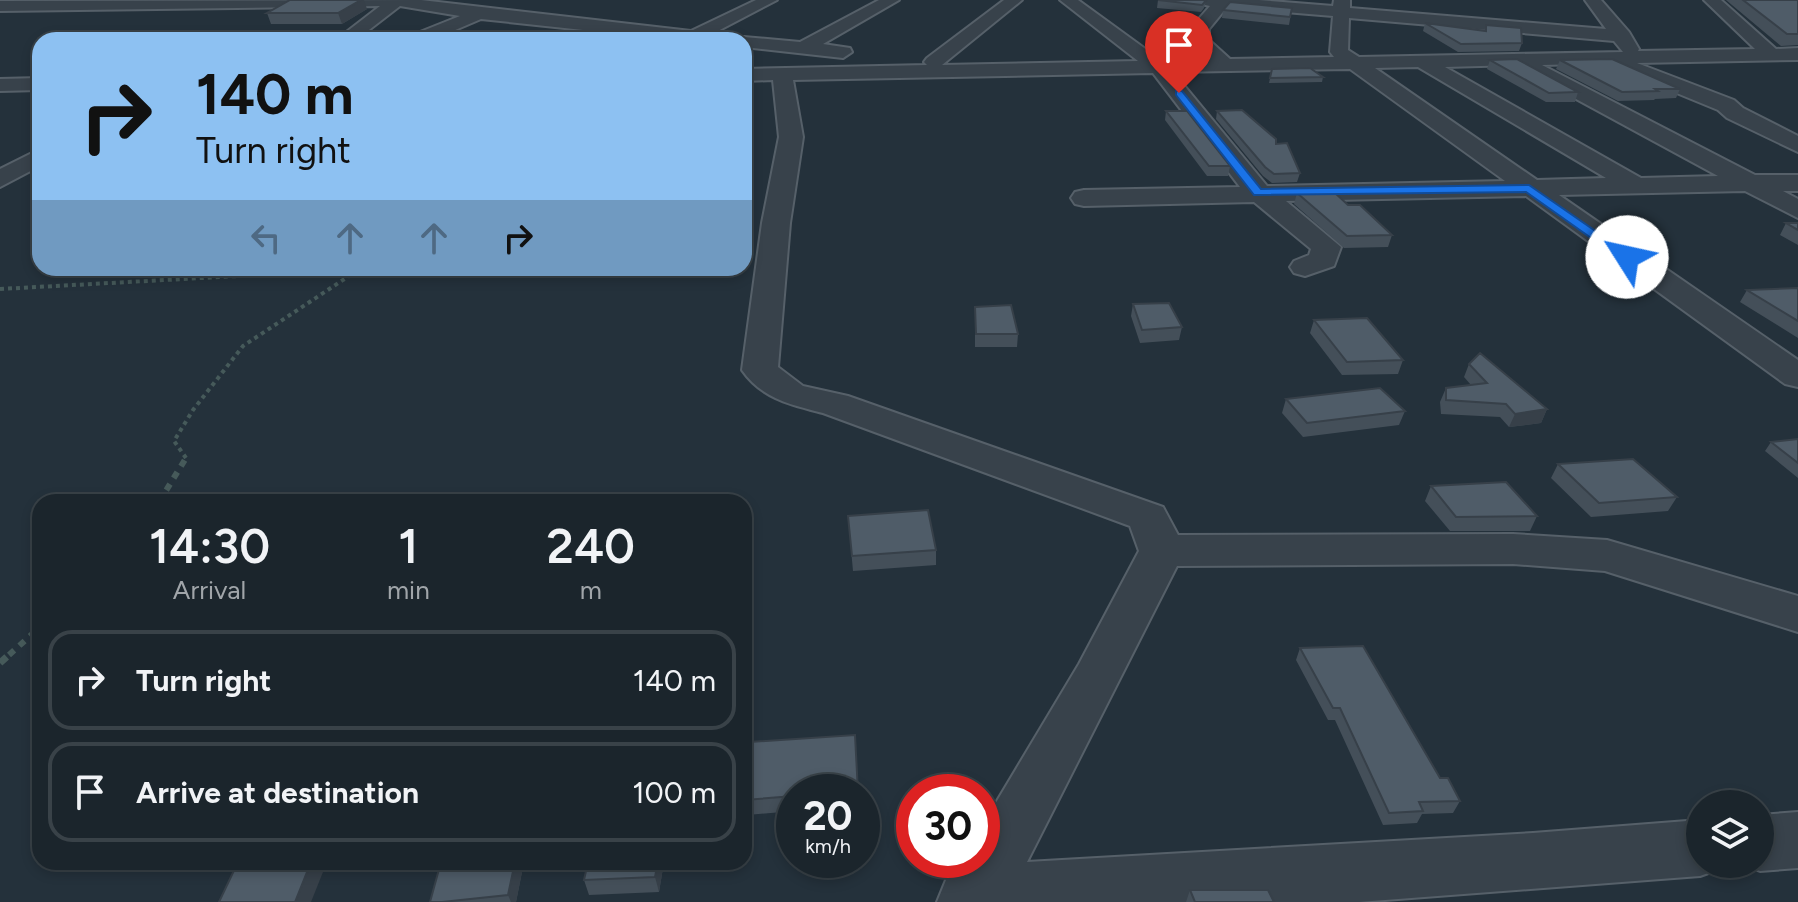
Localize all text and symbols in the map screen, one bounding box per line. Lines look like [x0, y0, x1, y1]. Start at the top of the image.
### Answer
pin [1145, 11, 1213, 93]
icon: arrive [1157, 23, 1201, 67]
text: 140 m [196, 61, 354, 128]
icon: right [64, 64, 168, 168]
text: Turn right [196, 129, 351, 172]
position arrow [1585, 215, 1669, 299]
icon: left [244, 216, 288, 260]
icon: ahead [328, 216, 372, 260]
icon: ahead [412, 216, 456, 260]
icon: right [496, 216, 540, 260]
text: 14:30 [149, 517, 270, 575]
text: 1 [398, 517, 418, 575]
text: 240 [547, 517, 635, 575]
text: Arrival [173, 574, 246, 606]
text: min [387, 574, 430, 606]
text: m [580, 574, 602, 606]
icon: right [68, 658, 112, 702]
text: Turn right [136, 662, 271, 699]
text: 140 m [633, 662, 716, 699]
icon: arrive [68, 770, 112, 814]
text: Arrive at destination [136, 774, 419, 811]
text: 100 m [632, 774, 716, 811]
speed limit sign: 30 [896, 774, 1000, 878]
map controls [1686, 790, 1774, 878]
button: layers [1686, 790, 1774, 878]
text: 20 [803, 792, 853, 840]
text: km/h [805, 834, 851, 858]

